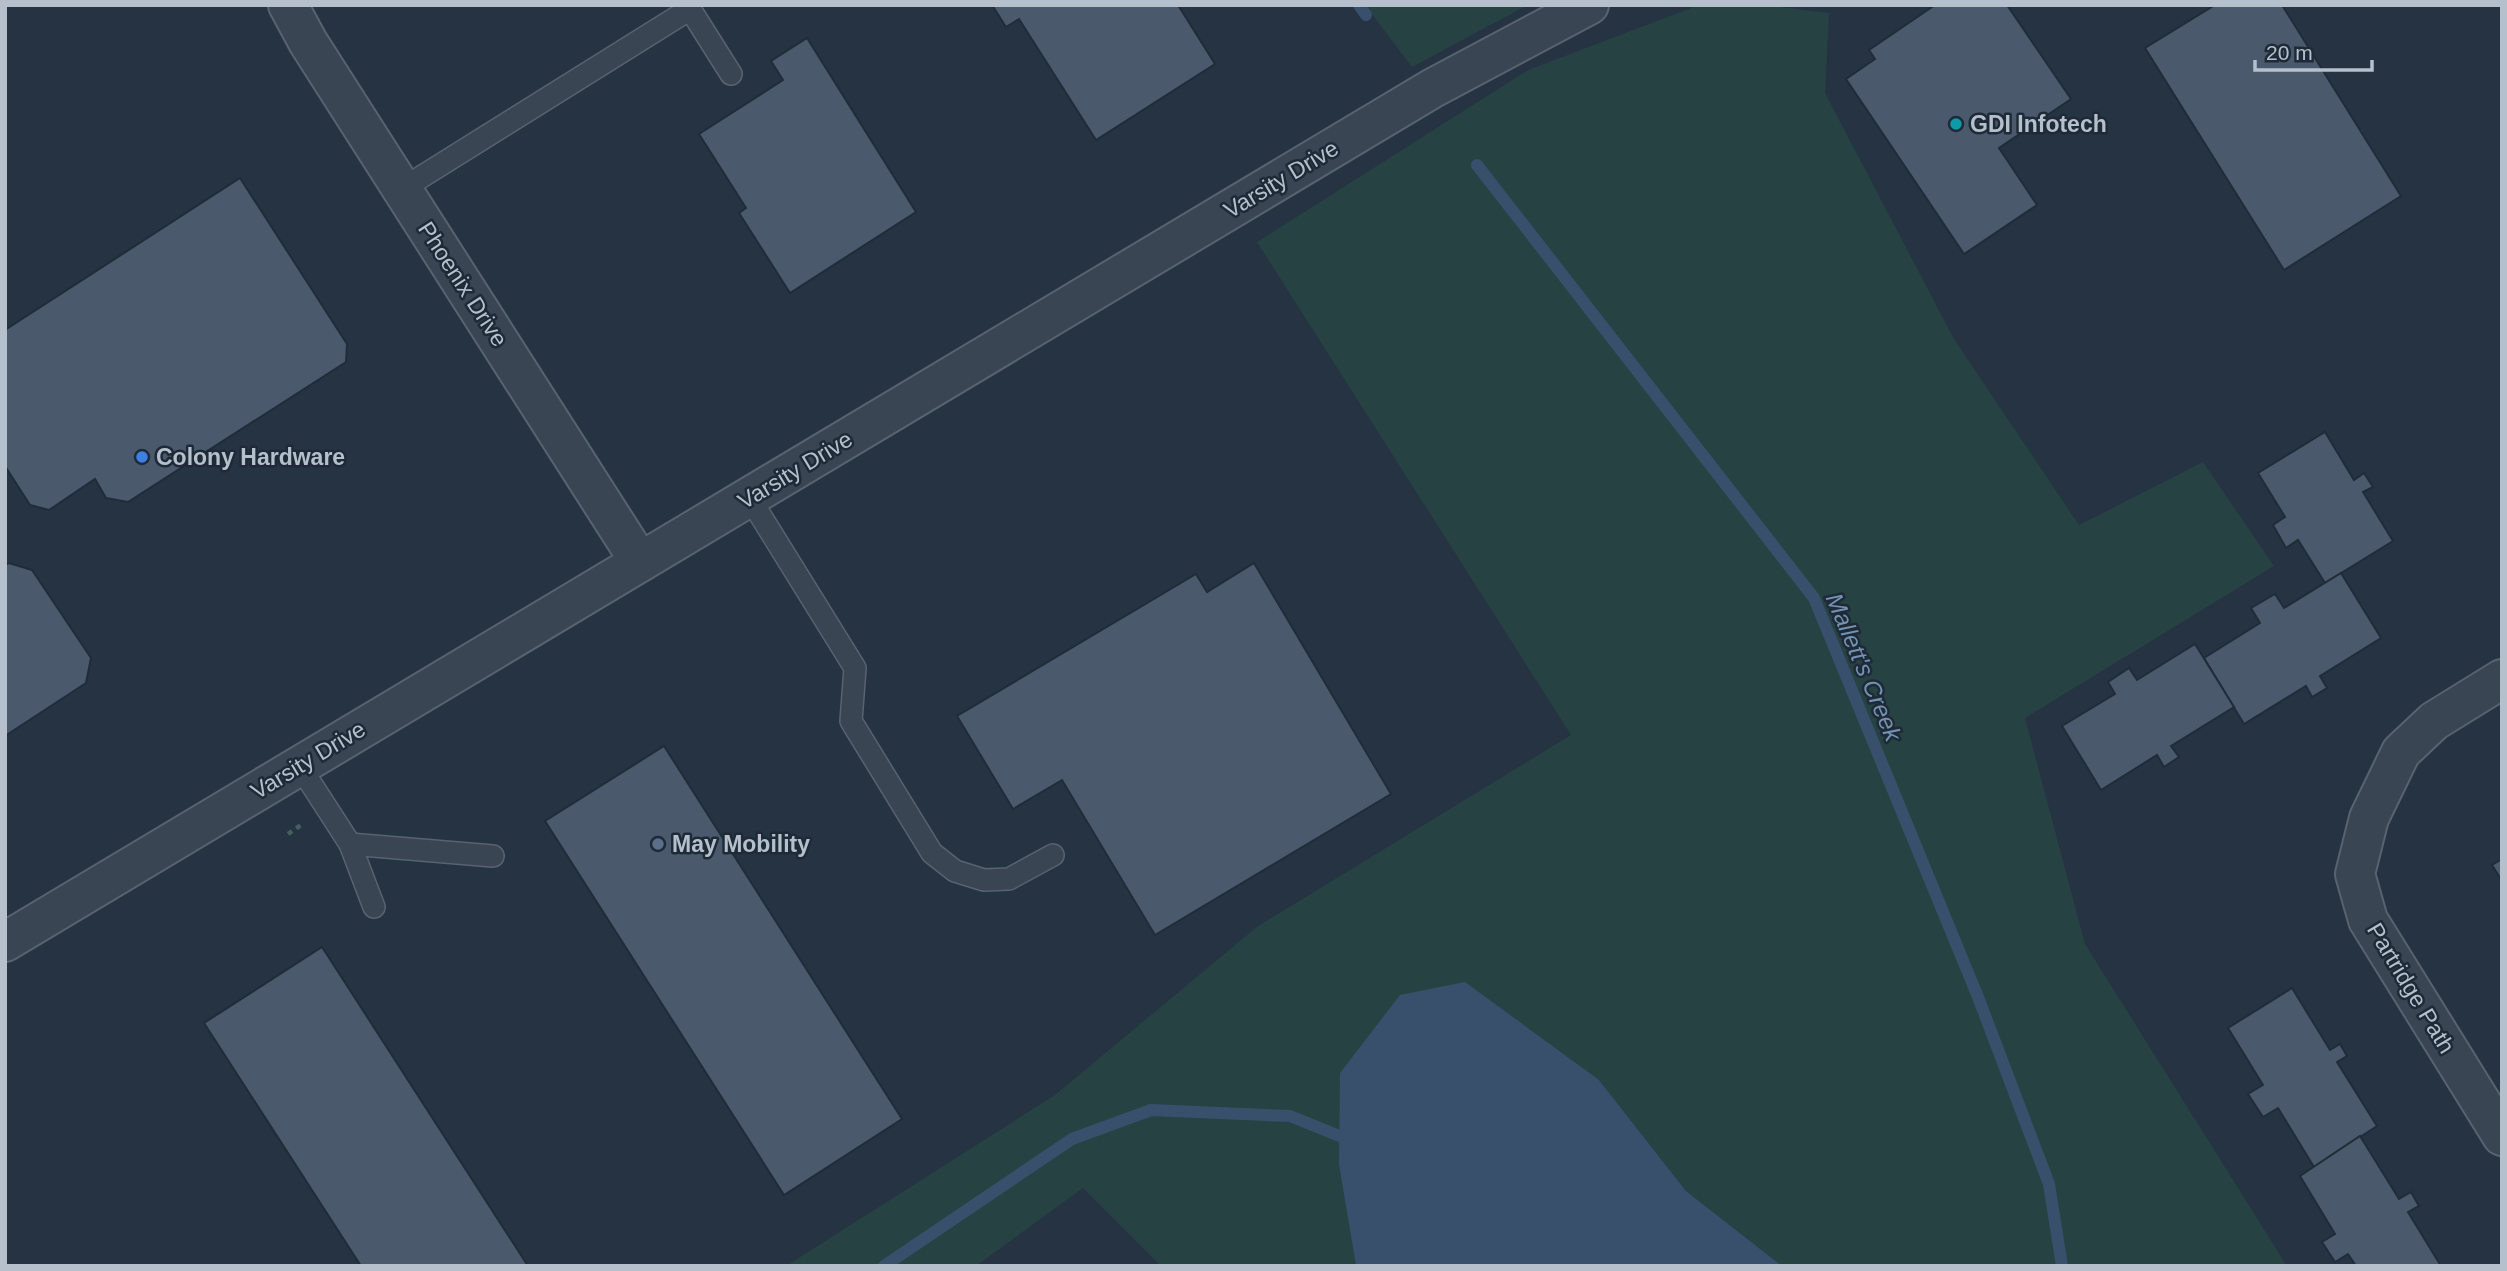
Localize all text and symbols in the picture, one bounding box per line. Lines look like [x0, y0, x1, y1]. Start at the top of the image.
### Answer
scale bar [2255, 28, 2372, 72]
text: 20 m [2266, 41, 2313, 64]
place label: GDI Infotech [1970, 111, 2107, 137]
marker: GDI Infotech [1948, 116, 1964, 132]
street label: Varsity Drive [1219, 135, 1343, 223]
street label: Phoenix Drive [413, 217, 513, 351]
street label: Varsity Drive [733, 426, 857, 514]
place label: Colony Hardware [156, 444, 345, 470]
marker: Colony Hardware [134, 449, 150, 465]
water label: Mallett's Creek [1821, 589, 1908, 747]
street label: Varsity Drive [246, 716, 370, 804]
place label: May Mobility [672, 831, 810, 857]
marker: May Mobility [650, 836, 666, 852]
street label: Partridge Path [2362, 918, 2460, 1058]

